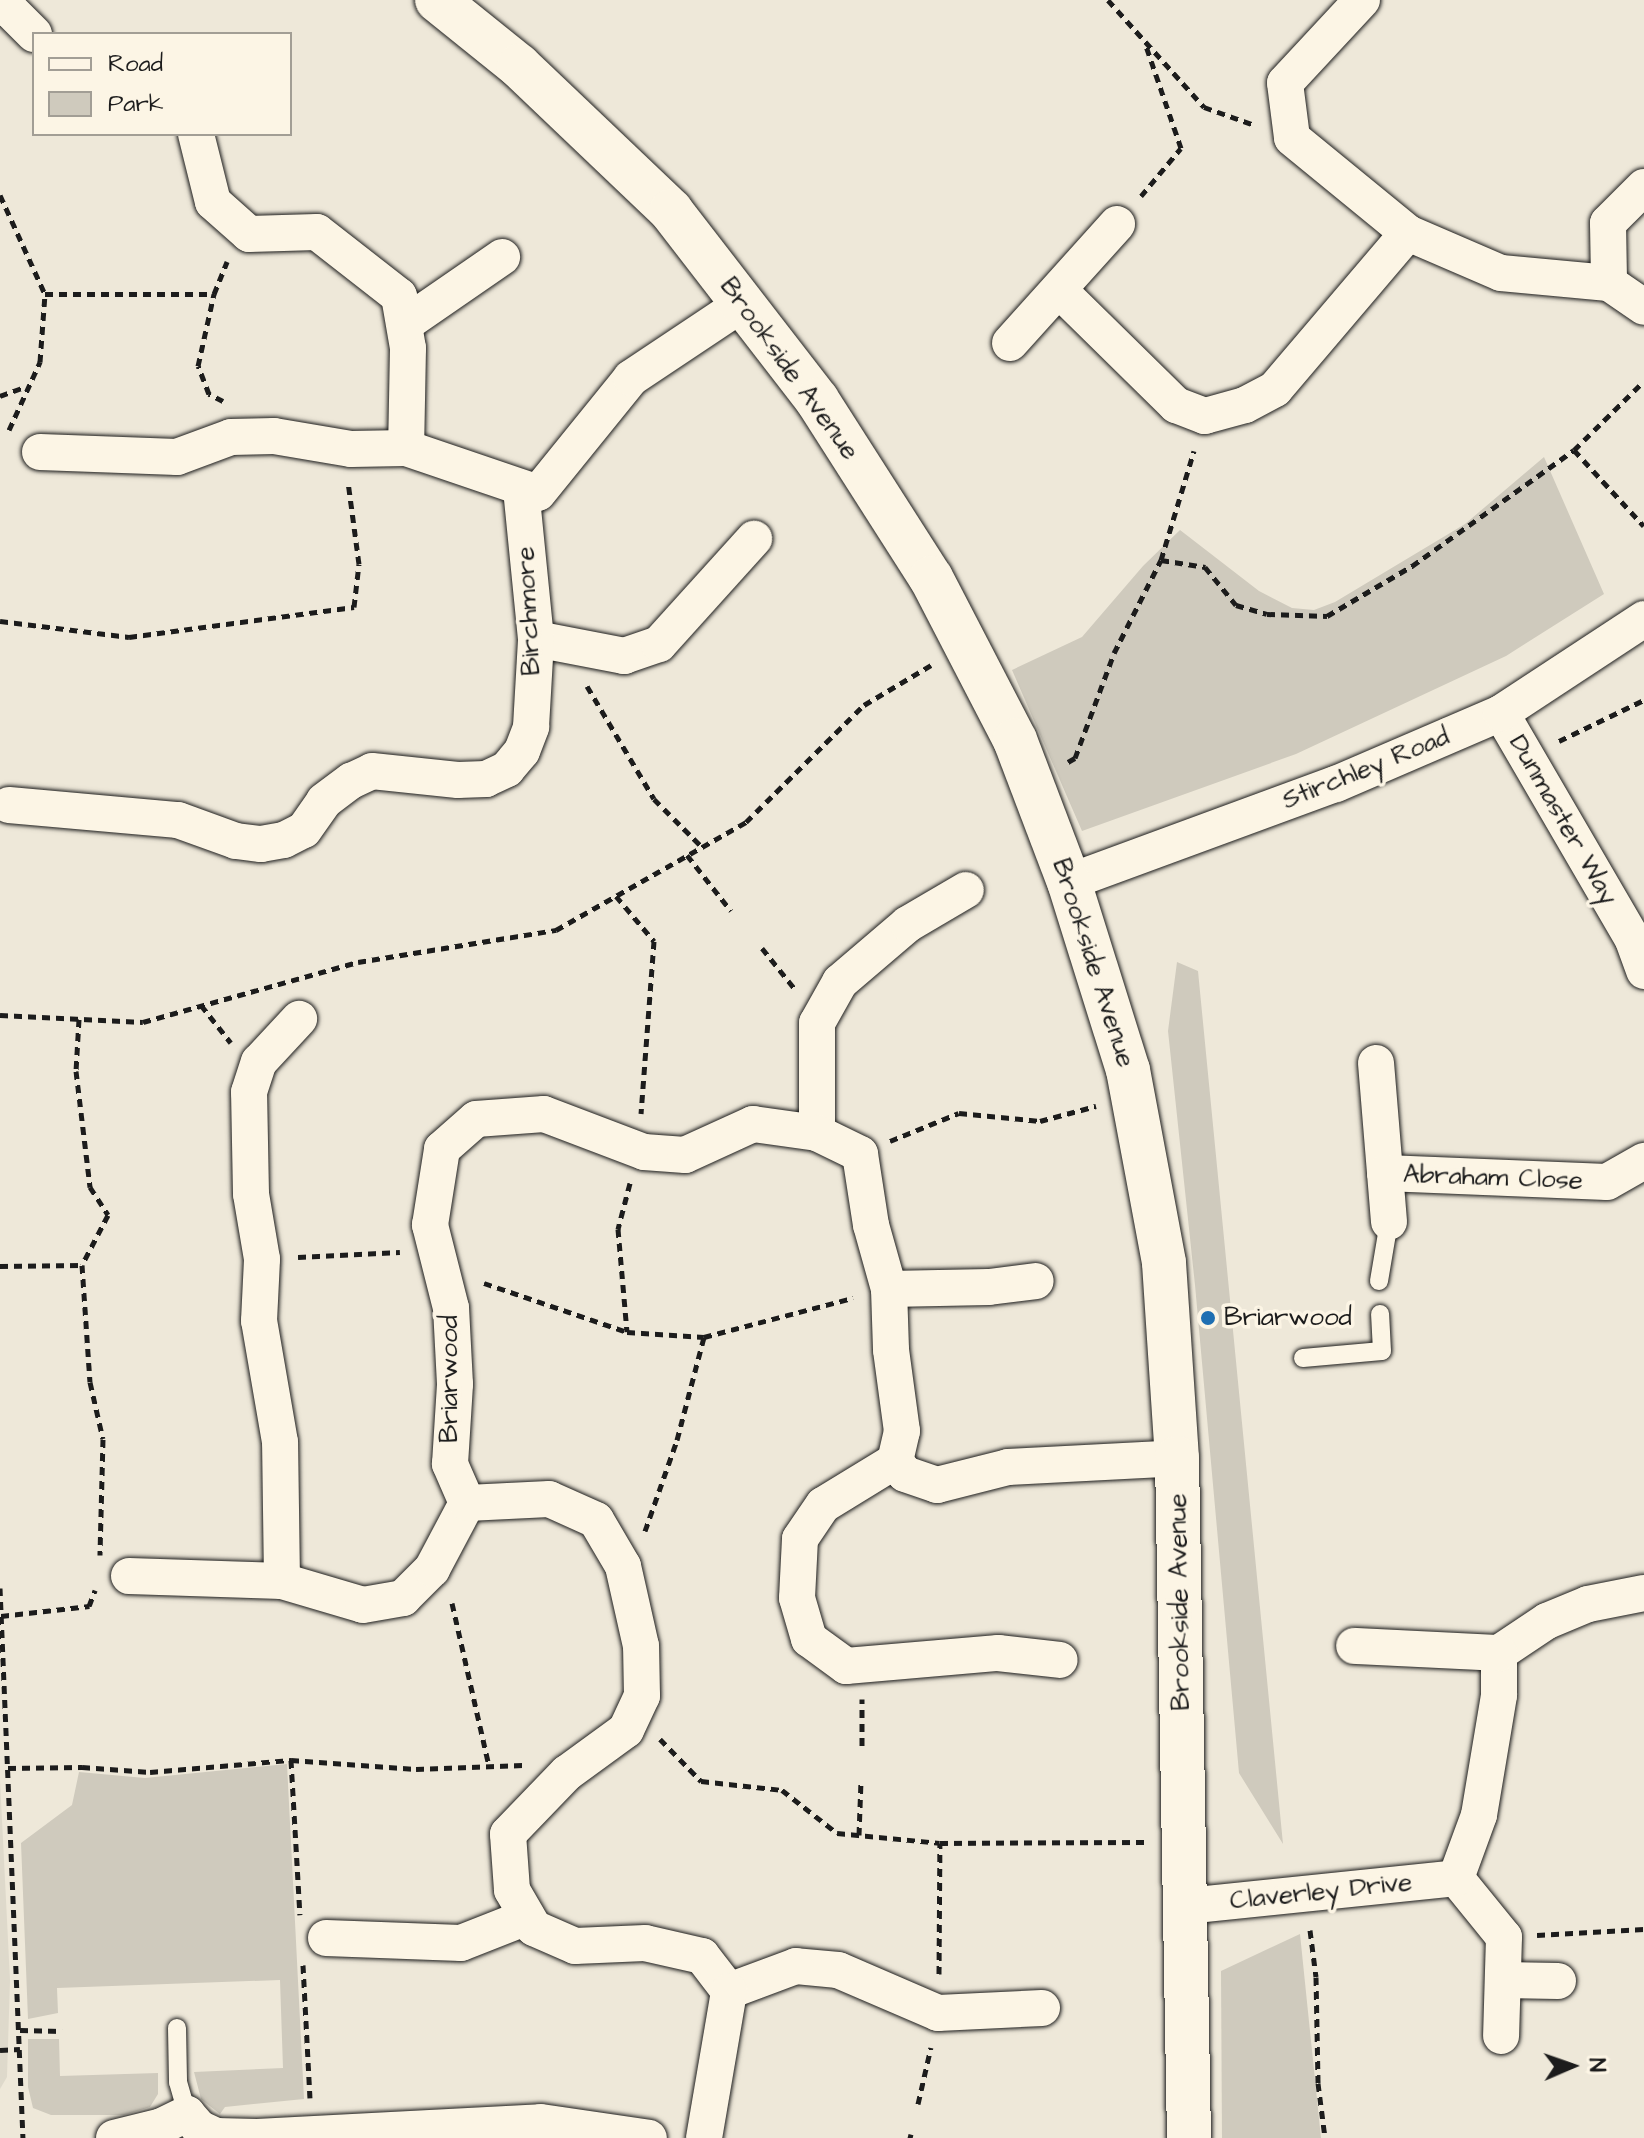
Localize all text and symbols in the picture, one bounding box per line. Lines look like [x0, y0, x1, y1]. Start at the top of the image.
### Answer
legend [32, 32, 292, 136]
text: Road [108, 47, 163, 81]
text: Park [108, 87, 164, 121]
street label: Brookside Avenue [713, 272, 865, 466]
street label: Birchmore [510, 546, 548, 676]
street label: Stirchley Road [1278, 721, 1454, 817]
street label: Dunmaster Way [1502, 730, 1624, 910]
street label: Brookside Avenue [1045, 855, 1141, 1071]
street label: Abraham Close [1403, 1159, 1583, 1197]
place label: Briarwood [1224, 1302, 1352, 1334]
marker: Briarwood [1199, 1309, 1217, 1327]
street label: Briarwood [434, 1315, 466, 1443]
street label: Brookside Avenue [1163, 1493, 1197, 1711]
street label: Claverley Drive [1228, 1867, 1414, 1917]
north arrow [1532, 2026, 1612, 2106]
text: N [1581, 2058, 1612, 2073]

